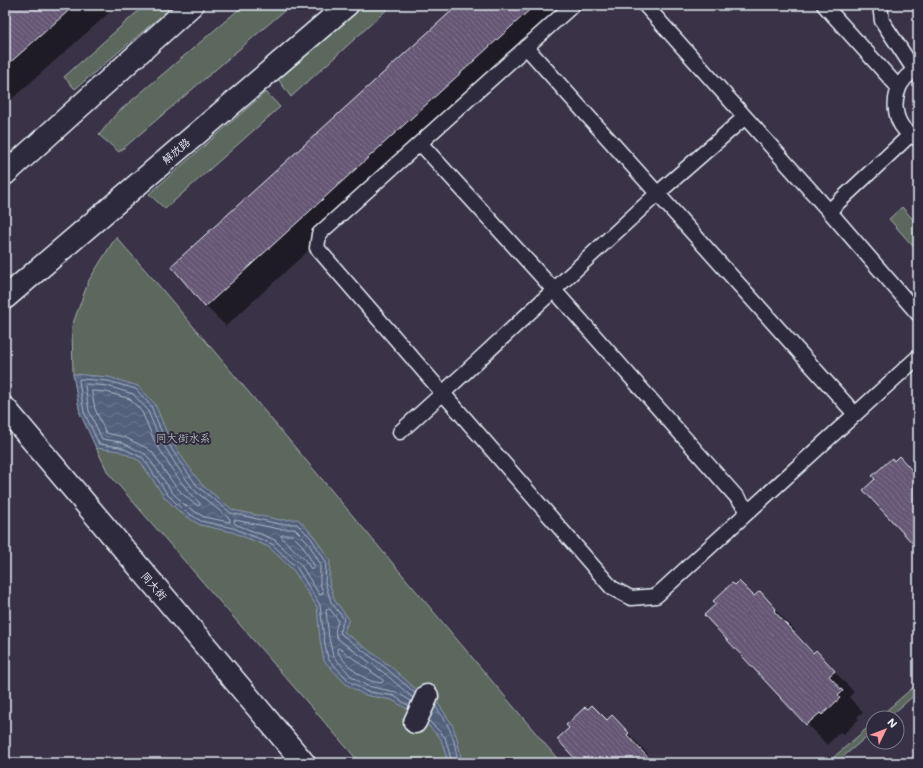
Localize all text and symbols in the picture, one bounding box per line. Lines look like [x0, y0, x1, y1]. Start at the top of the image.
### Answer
street label: 解放路 [158, 134, 193, 167]
park label: 同大街水系 [156, 430, 211, 445]
street label: 同大街 [138, 568, 171, 604]
north arrow [865, 710, 905, 750]
text: N [884, 715, 901, 731]

